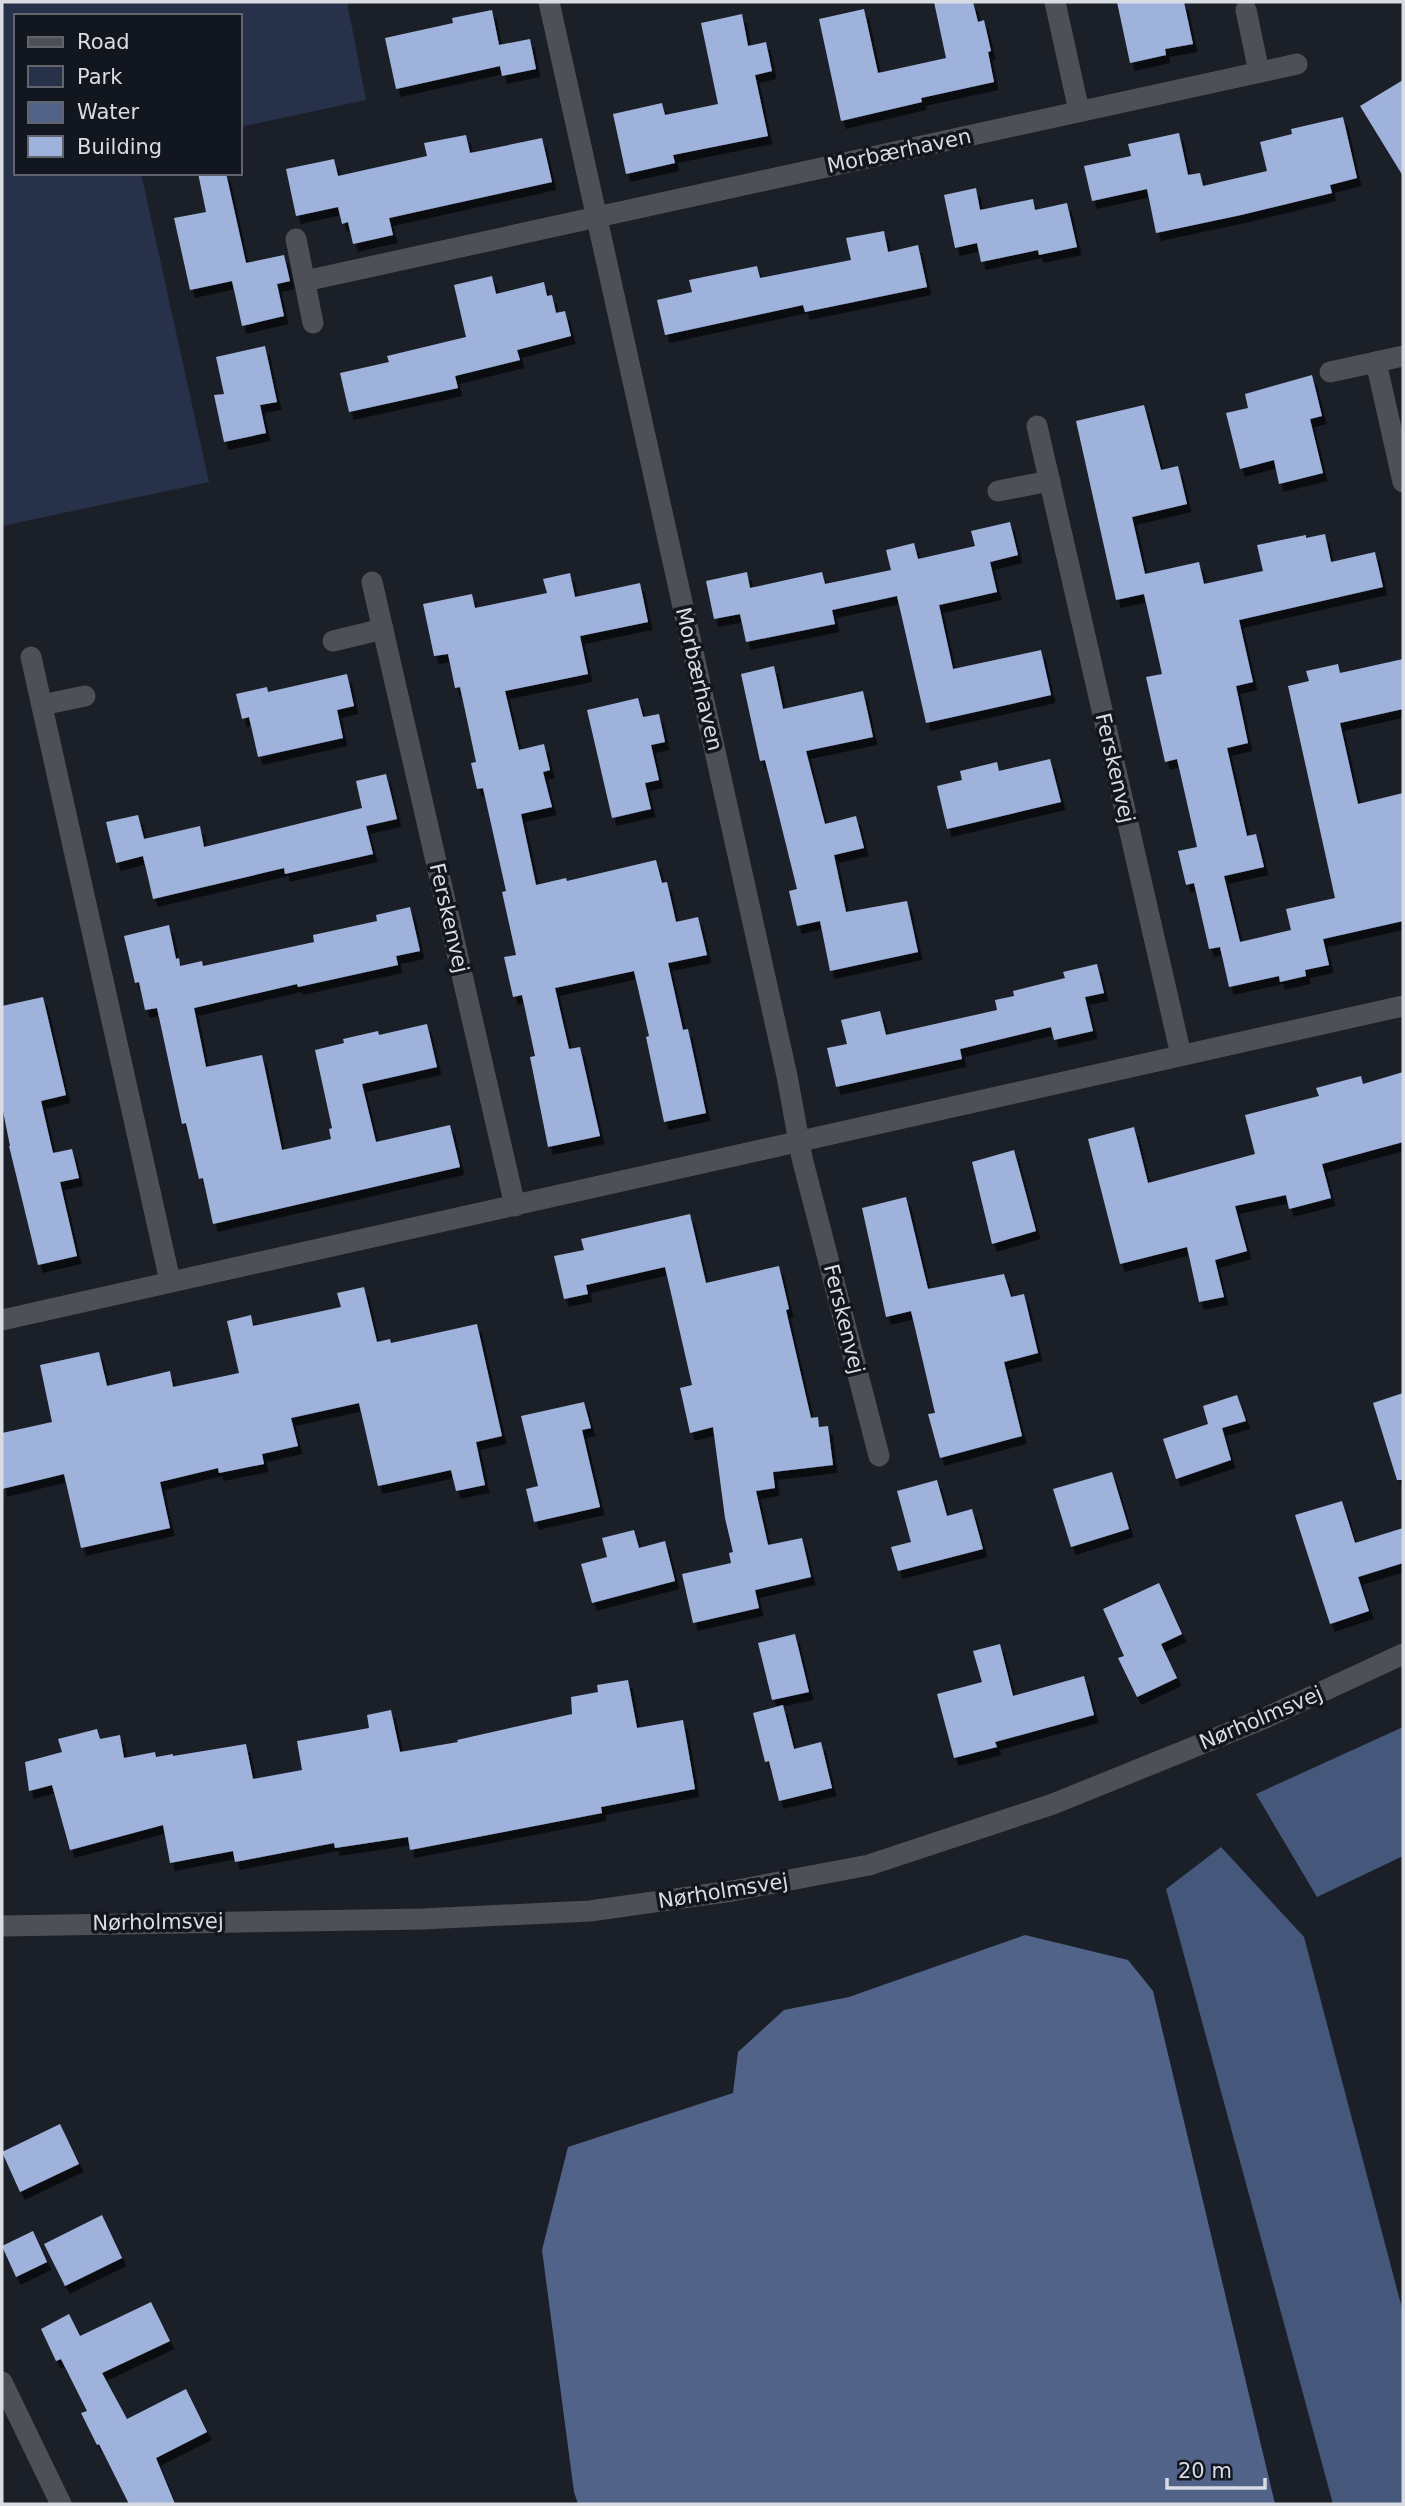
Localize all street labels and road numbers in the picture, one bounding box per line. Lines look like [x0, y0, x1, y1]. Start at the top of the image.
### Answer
street label: Morbærhaven [825, 124, 973, 178]
street label: Morbærhaven [671, 605, 727, 753]
street label: Ferskenvej [1091, 711, 1139, 825]
street label: Ferskenvej [425, 861, 473, 975]
street label: Ferskenvej [819, 1262, 869, 1376]
street label: Nørholmsvej [1196, 1681, 1326, 1755]
street label: Nørholmsvej [656, 1869, 790, 1913]
street label: Nørholmsvej [92, 1909, 224, 1935]

